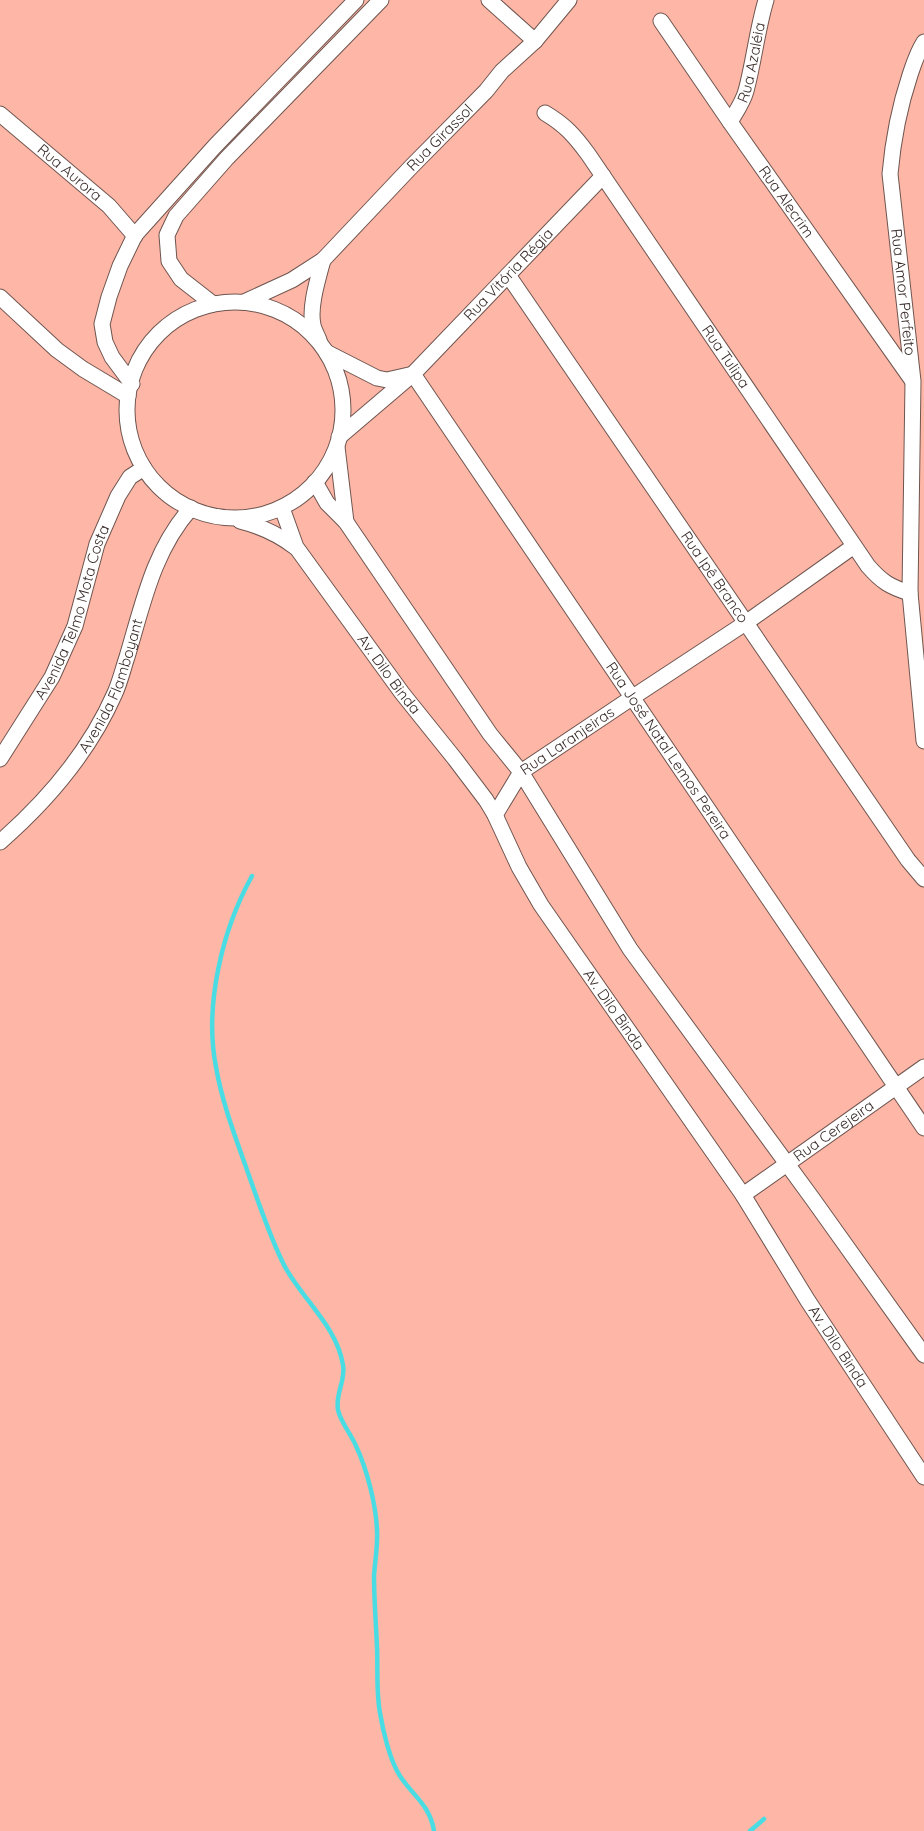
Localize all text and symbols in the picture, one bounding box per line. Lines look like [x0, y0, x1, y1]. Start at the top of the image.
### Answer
street label: Rua Azaléia [733, 21, 769, 106]
street label: Rua Girassol [402, 100, 477, 175]
street label: Rua Aurora [34, 140, 106, 205]
street label: Rua Alecrim [755, 162, 819, 241]
street label: Rua Vitória Régia [459, 224, 557, 325]
street label: Rua Amor Perfeito [887, 228, 920, 357]
street label: Rua Tulipa [698, 321, 754, 392]
street label: Avenida Telmo Mota Costa [30, 522, 113, 703]
street label: Rua Ipê Branco [677, 527, 753, 626]
street label: Avenida Flamboyant [74, 616, 147, 756]
street label: Av. Dilo Binda [354, 630, 425, 718]
street label: Rua José Natal Lemos Pereira [602, 658, 736, 843]
street label: Rua Laranjeiras [516, 702, 618, 779]
street label: Av. Dilo Binda [579, 965, 649, 1053]
street label: Rua Cerejeira [789, 1096, 877, 1165]
street label: Av. Dilo Binda [805, 1302, 872, 1391]

